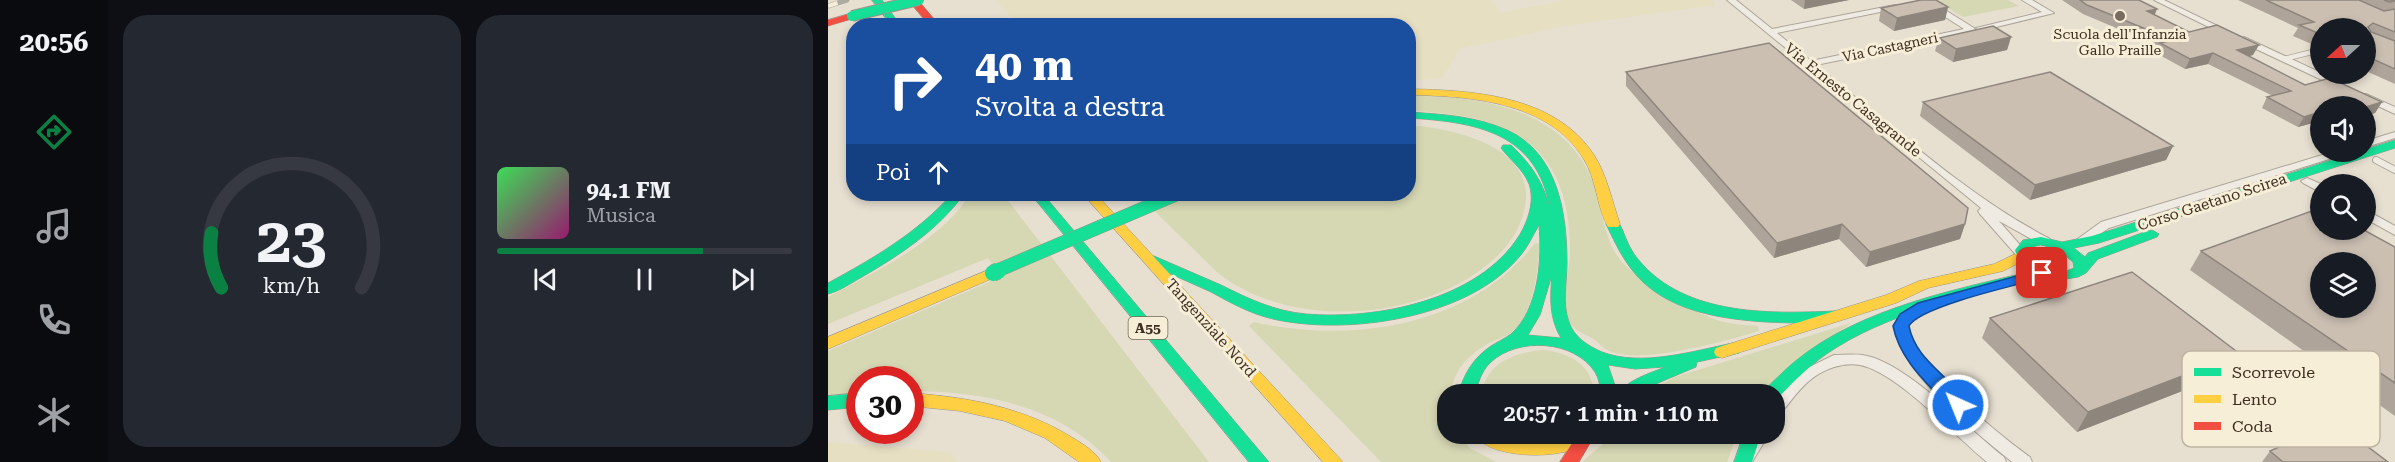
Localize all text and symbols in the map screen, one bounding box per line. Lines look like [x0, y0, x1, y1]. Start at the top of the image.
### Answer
marker: Scuola dell'Infanzia Gallo Praille [2113, 9, 2127, 23]
north arrow [2310, 18, 2376, 84]
map controls [2310, 18, 2376, 318]
text: 20:56 [20, 26, 88, 58]
place label: Scuola dell'Infanzia Gallo Praille [2054, 26, 2187, 58]
street label: Via Castagneri [1841, 29, 1940, 65]
street label: Via Ernesto Casagrande [1781, 39, 1925, 161]
text: 40 m [975, 41, 1073, 90]
icon: right [876, 42, 954, 120]
text: Svolta a destra [975, 91, 1165, 123]
button: sound [2310, 96, 2376, 162]
icon: directions [33, 111, 75, 153]
icon: ahead [922, 156, 955, 189]
text: Poi [876, 160, 910, 185]
street label: Corso Gaetano Scirea [2135, 169, 2289, 235]
button: search [2310, 174, 2376, 240]
text: 94.1 FM [587, 178, 671, 203]
text: Musica [587, 203, 656, 227]
text: 23 [257, 204, 327, 277]
icon: music [33, 205, 75, 247]
pin [2016, 247, 2067, 298]
button: layers [2310, 252, 2376, 318]
icon: arrive [2025, 256, 2058, 289]
icon: previous [529, 263, 562, 296]
icon: pause [628, 263, 661, 296]
icon: next [726, 263, 759, 296]
text: km/h [263, 273, 321, 298]
street label: Tangenziale Nord [1162, 275, 1260, 381]
icon: phone [33, 299, 75, 341]
road number: A55 [1128, 317, 1168, 339]
legend [2182, 351, 2380, 447]
text: Scorrevole [2232, 363, 2315, 382]
speed limit sign: 30 [846, 366, 924, 444]
position arrow [1926, 373, 1990, 437]
text: Lento [2232, 390, 2277, 409]
icon: climate [33, 394, 75, 436]
text: 20:57 · 1 min · 110 m [1504, 401, 1718, 426]
text: Coda [2232, 417, 2273, 436]

